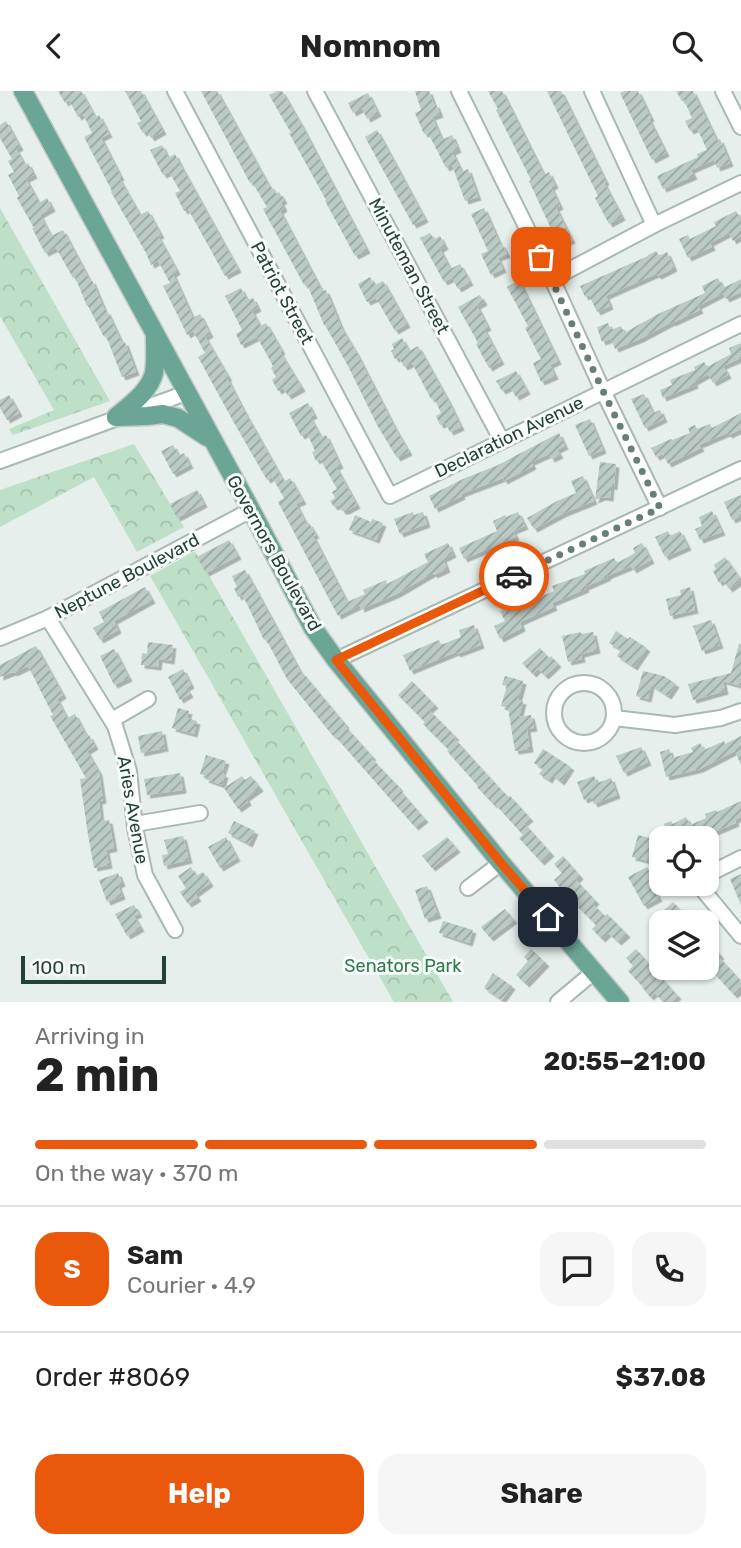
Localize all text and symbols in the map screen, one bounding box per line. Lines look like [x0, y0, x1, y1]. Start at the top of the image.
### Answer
icon: back [35, 27, 73, 65]
text: Nomnom [300, 27, 441, 65]
icon: search [668, 27, 706, 65]
street label: Minuteman Street [364, 194, 454, 338]
pin [511, 227, 571, 287]
street label: Patriot Street [246, 238, 318, 348]
icon: bag [522, 238, 560, 276]
street label: Declaration Avenue [431, 391, 587, 483]
street label: Governors Boulevard [222, 471, 326, 635]
street label: Neptune Boulevard [51, 529, 203, 623]
courier [479, 541, 549, 611]
icon: car [495, 557, 533, 595]
street label: Aries Avenue [113, 754, 153, 866]
map controls [649, 826, 719, 980]
button: locate [649, 826, 719, 896]
pin [518, 887, 578, 947]
icon: home [529, 898, 567, 936]
button: layers [649, 910, 719, 980]
scale bar [21, 953, 166, 985]
park label: Senators Park [344, 955, 462, 977]
text: 100 m [32, 956, 86, 979]
text: Arriving in [35, 1022, 145, 1050]
text: 20:55–21:00 [543, 1046, 706, 1077]
text: 2 min [35, 1048, 160, 1103]
text: On the way · 370 m [35, 1159, 238, 1187]
button: chat [540, 1232, 614, 1306]
button: phone [632, 1232, 706, 1306]
text: Sam [127, 1240, 183, 1271]
text: S [63, 1254, 81, 1285]
text: Courier · 4.9 [127, 1271, 256, 1299]
text: Order #8069 [35, 1362, 190, 1393]
text: $37.08 [616, 1362, 706, 1393]
button: Help [35, 1454, 364, 1534]
button: Share [378, 1454, 706, 1534]

